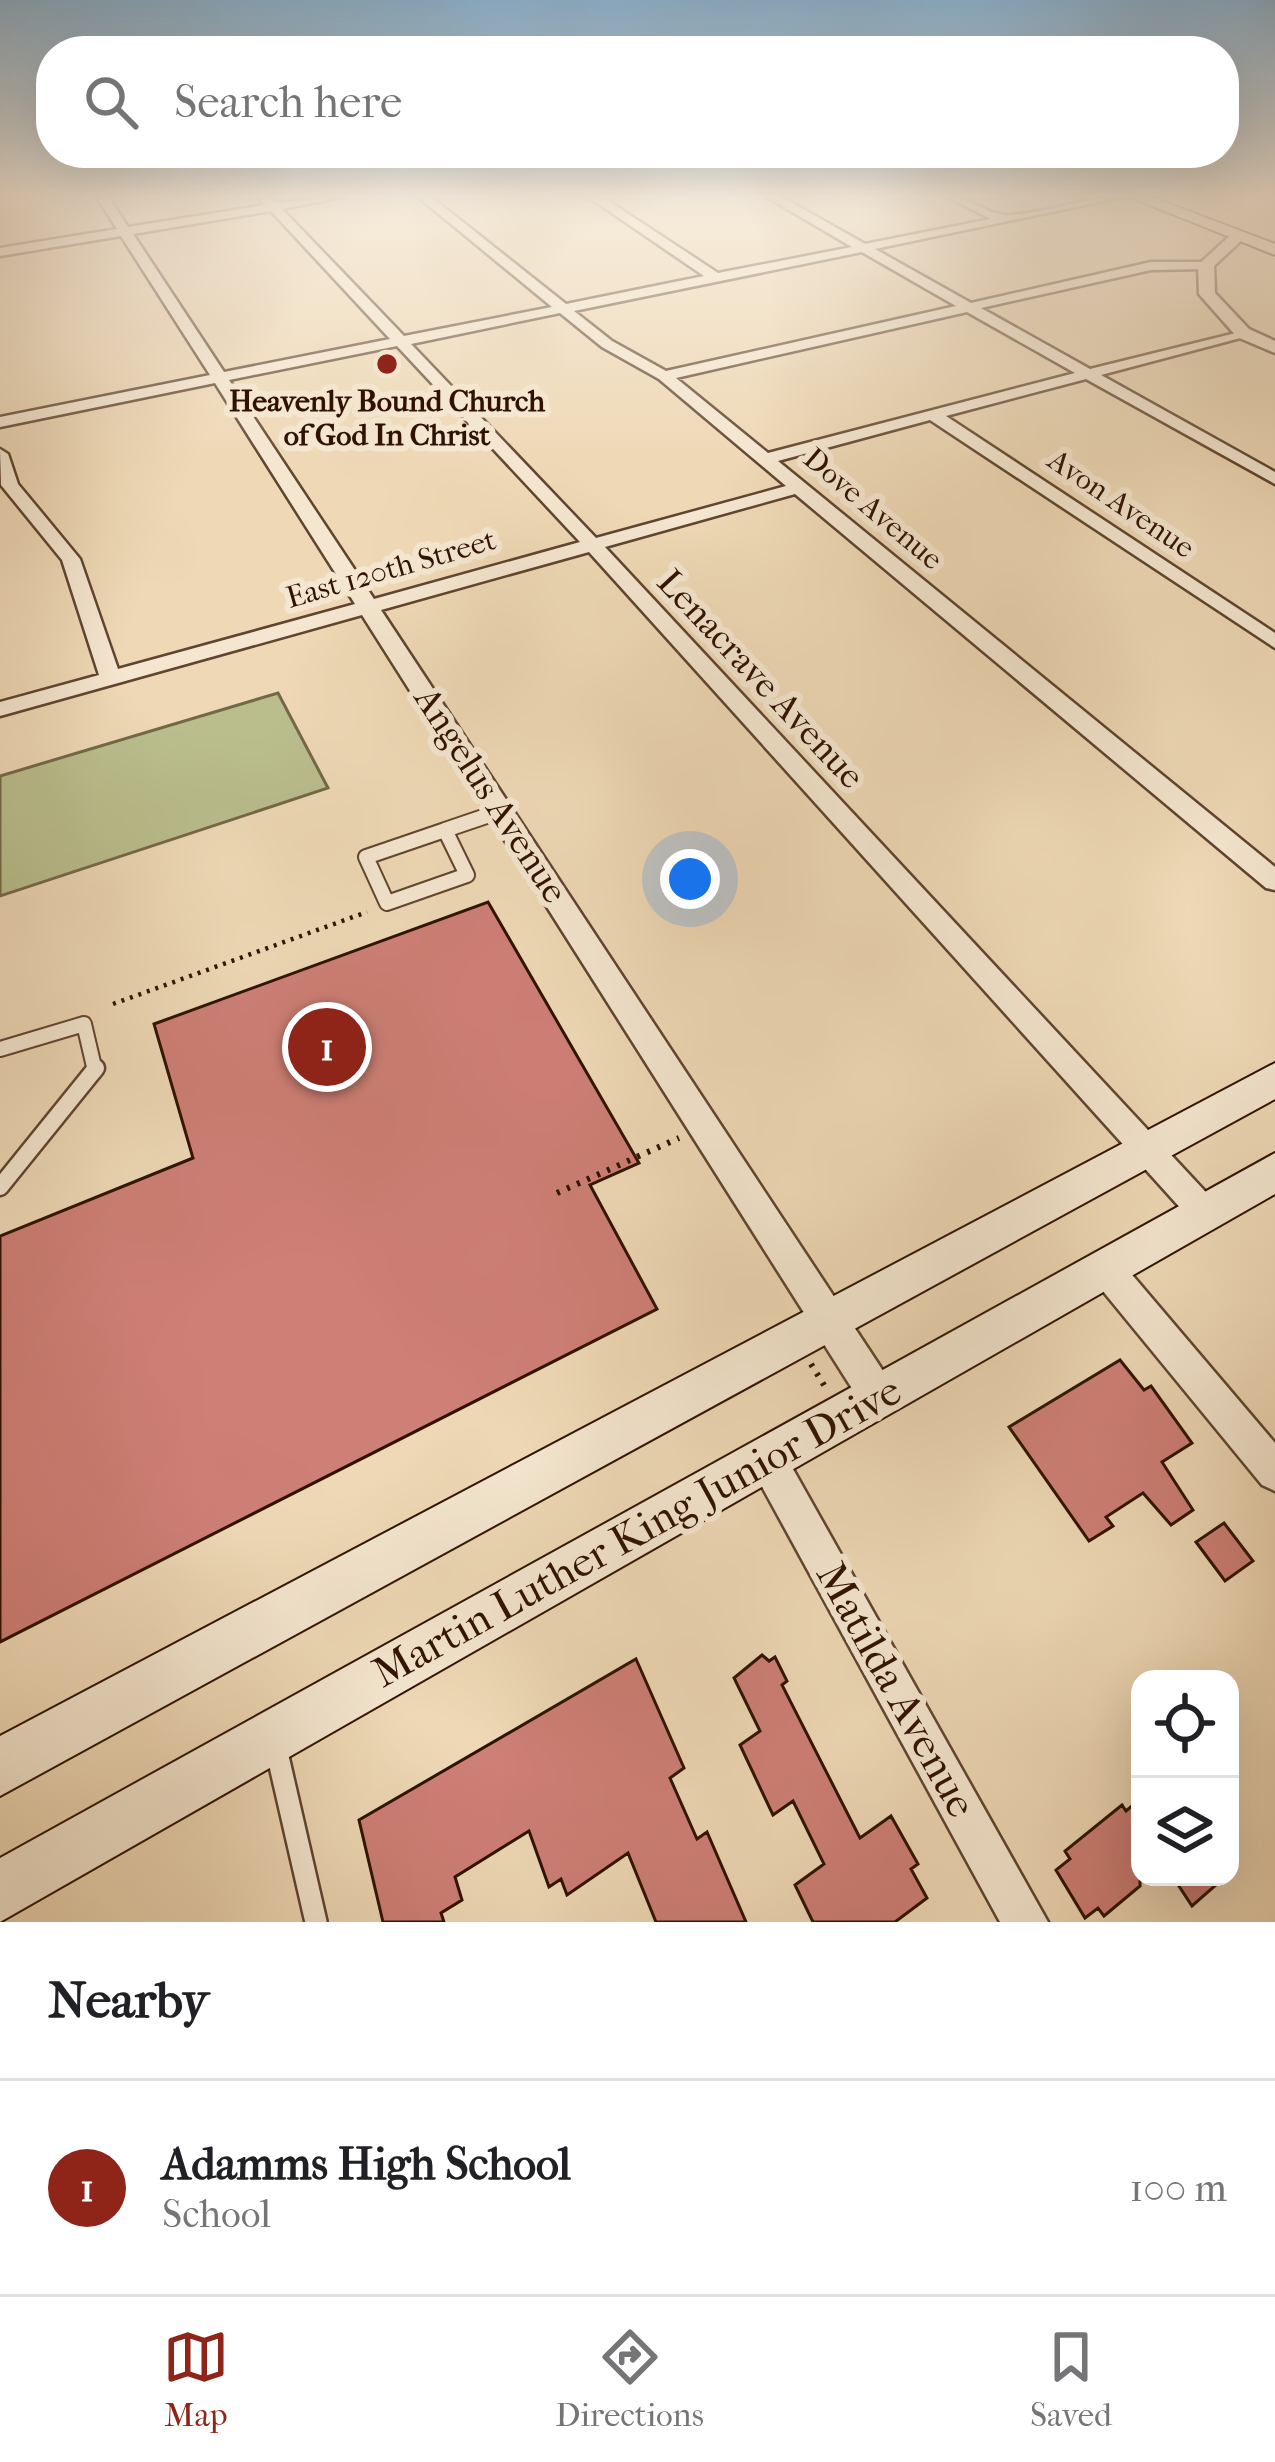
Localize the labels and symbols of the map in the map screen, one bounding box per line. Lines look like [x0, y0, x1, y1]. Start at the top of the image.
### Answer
marker: Heavenly Bound Church of God In Christ [374, 351, 400, 377]
place label: Heavenly Bound Church of God In Christ [229, 384, 546, 453]
street label: Dove Avenue [797, 441, 950, 577]
street label: Avon Avenue [1040, 442, 1201, 566]
street label: East 120th Street [282, 522, 500, 616]
street label: Lenacrave Avenue [649, 561, 873, 797]
street label: Angelus Avenue [405, 678, 576, 911]
your location [660, 849, 720, 909]
pin: 1 [288, 1002, 366, 1092]
street label: Martin Luther King Junior Drive [364, 1366, 910, 1698]
street label: Matilda Avenue [806, 1554, 986, 1826]

